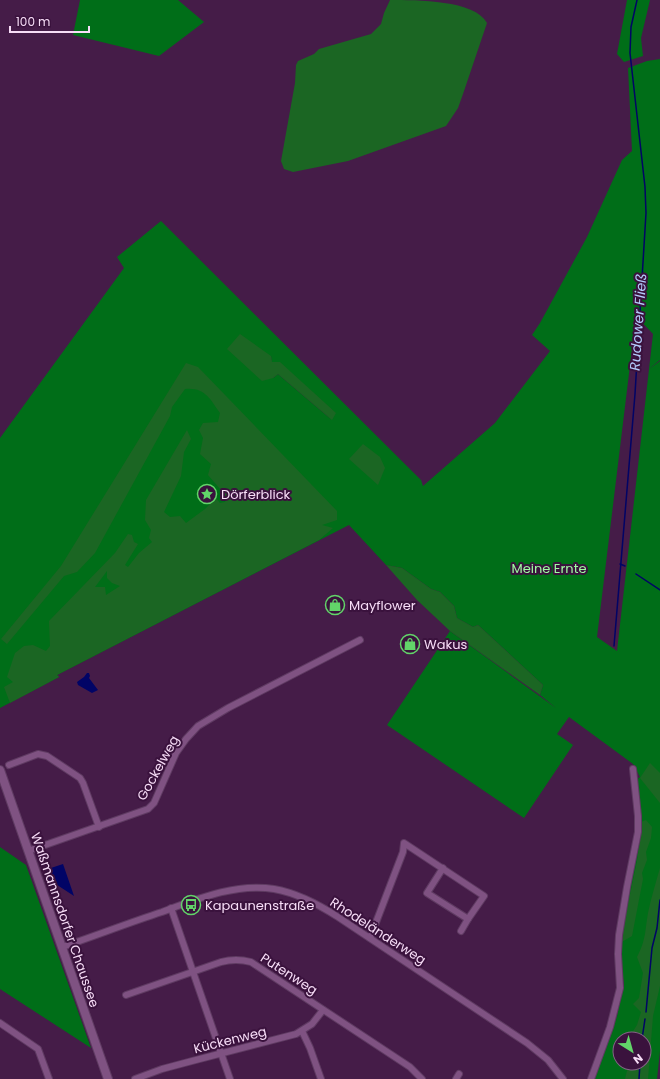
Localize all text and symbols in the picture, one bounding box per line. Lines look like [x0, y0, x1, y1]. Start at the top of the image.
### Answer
scale bar [10, 8, 89, 34]
text: 100 m [16, 13, 50, 30]
water label: Rudower Fließ [625, 273, 651, 371]
place icon: Dörferblick [196, 483, 218, 505]
place label: Dörferblick [221, 485, 291, 504]
park label: Meine Ernte [512, 559, 586, 578]
shop icon: Mayflower [324, 594, 346, 616]
place label: Mayflower [349, 596, 416, 615]
shop icon: Wakus [399, 633, 421, 655]
place label: Wakus [424, 635, 467, 654]
street label: Gockelweg [132, 732, 184, 804]
street label: Waßmannsdorfer Chaussee [26, 830, 104, 1010]
street label: Rhodeländerweg [326, 893, 430, 969]
bus stop icon: Kapaunenstraße [180, 894, 202, 916]
place label: Kapaunenstraße [205, 896, 314, 915]
street label: Putenweg [257, 948, 321, 1000]
street label: Kückenweg [192, 1022, 268, 1058]
north arrow [612, 1031, 652, 1071]
text: N [630, 1050, 646, 1068]

